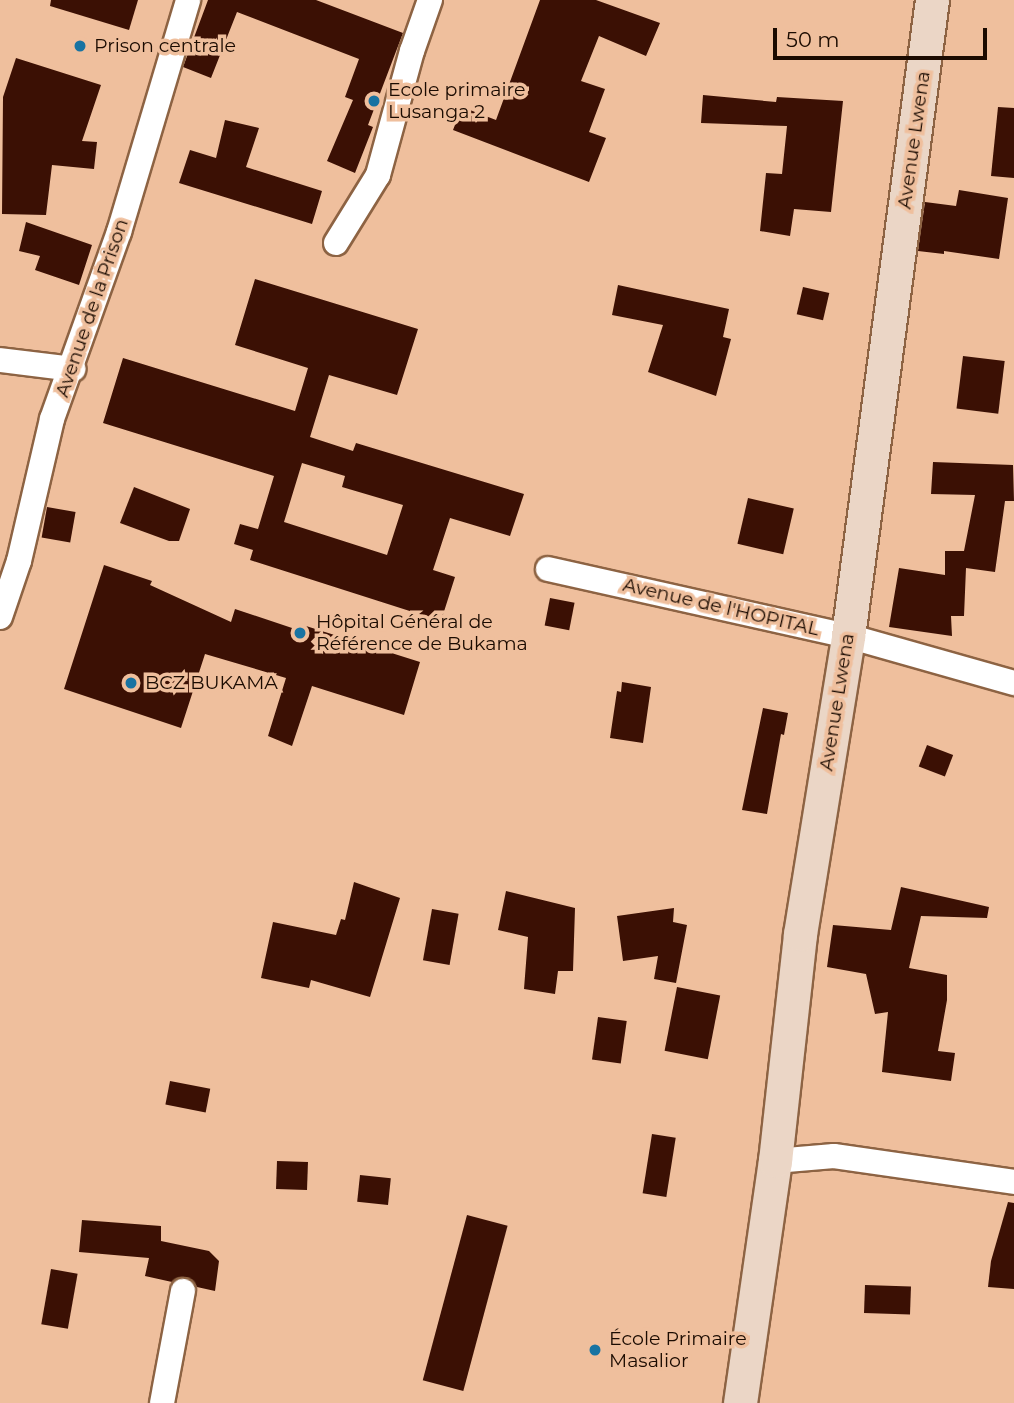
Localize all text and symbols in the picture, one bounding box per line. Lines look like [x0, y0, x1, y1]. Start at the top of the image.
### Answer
scale bar [776, 14, 990, 58]
text: 50 m [786, 27, 840, 52]
place label: Prison centrale [94, 35, 236, 57]
marker: Prison centrale [72, 38, 88, 54]
street label: Avenue Lwena [893, 70, 935, 210]
place label: Ecole primaire Lusanga 2 [388, 79, 525, 123]
marker: Ecole primaire Lusanga 2 [366, 93, 382, 109]
street label: Avenue de la Prison [51, 216, 133, 400]
street label: Avenue de l'HOPITAL [621, 573, 821, 641]
place label: Hôpital Général de Référence de Bukama [316, 611, 528, 655]
marker: Hôpital Général de Référence de Bukama [290, 623, 310, 643]
street label: Avenue Lwena [815, 632, 859, 772]
place label: BCZ BUKAMA [145, 672, 278, 694]
marker: BCZ BUKAMA [123, 675, 139, 691]
place label: École Primaire Masalior [609, 1328, 747, 1372]
marker: École Primaire Masalior [587, 1342, 603, 1358]

